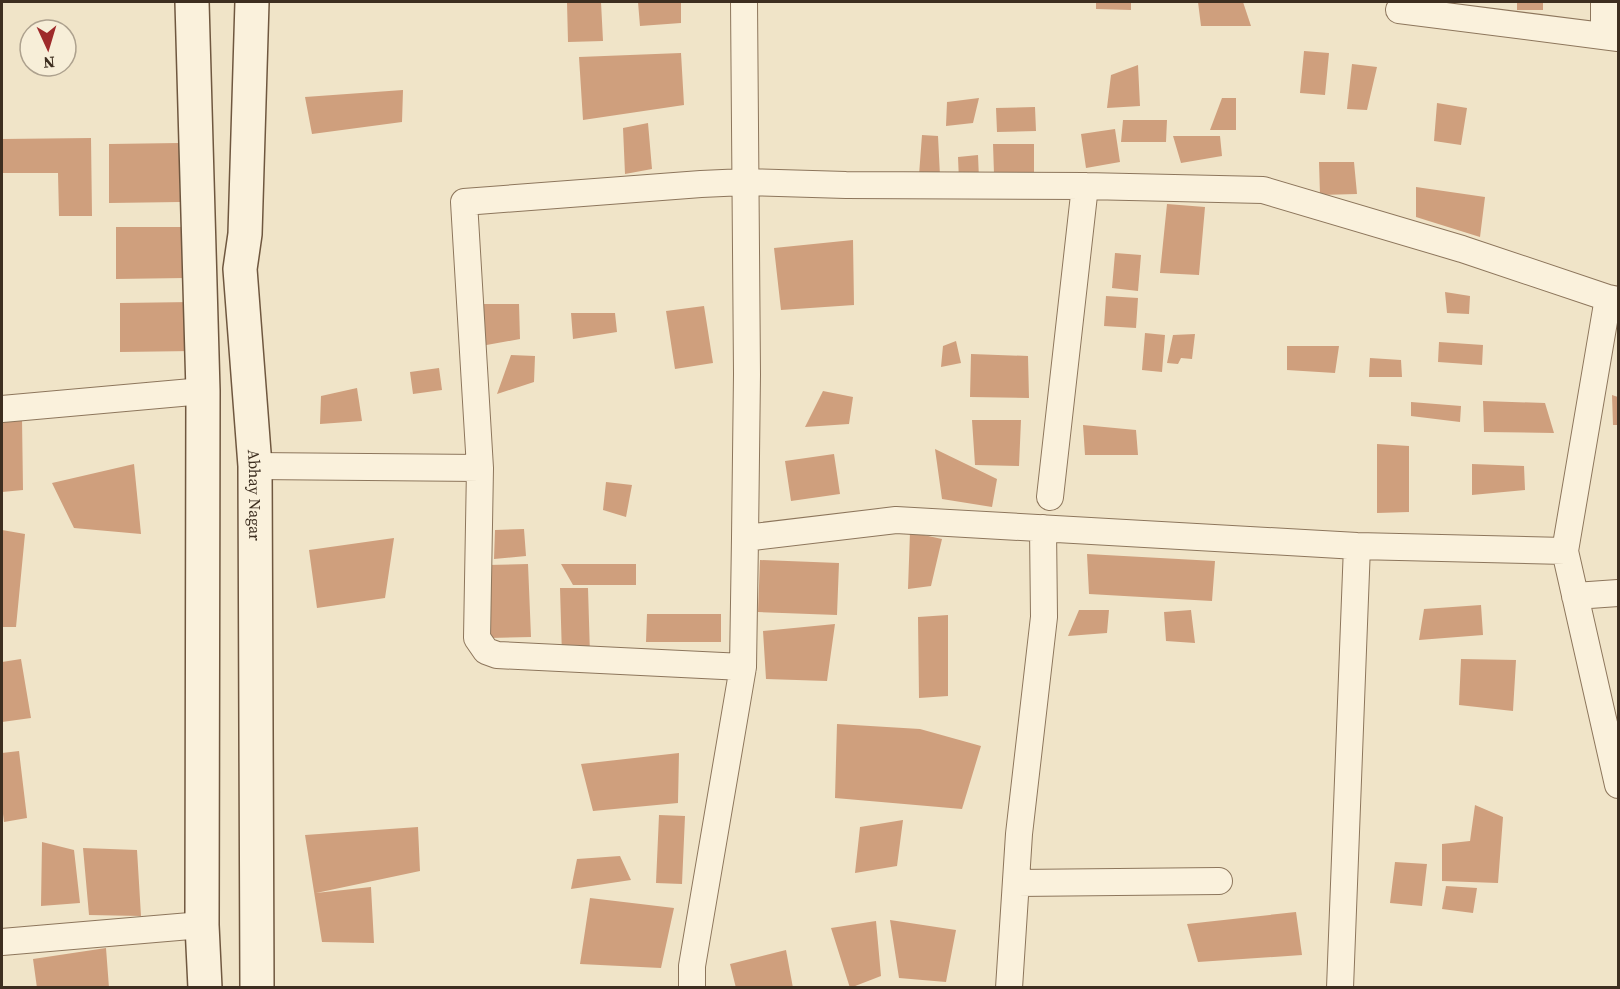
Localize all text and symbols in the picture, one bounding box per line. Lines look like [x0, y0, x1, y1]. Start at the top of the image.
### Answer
north arrow [18, 18, 78, 78]
text: N [42, 52, 56, 74]
street label: Abhay Nagar [243, 448, 266, 541]

